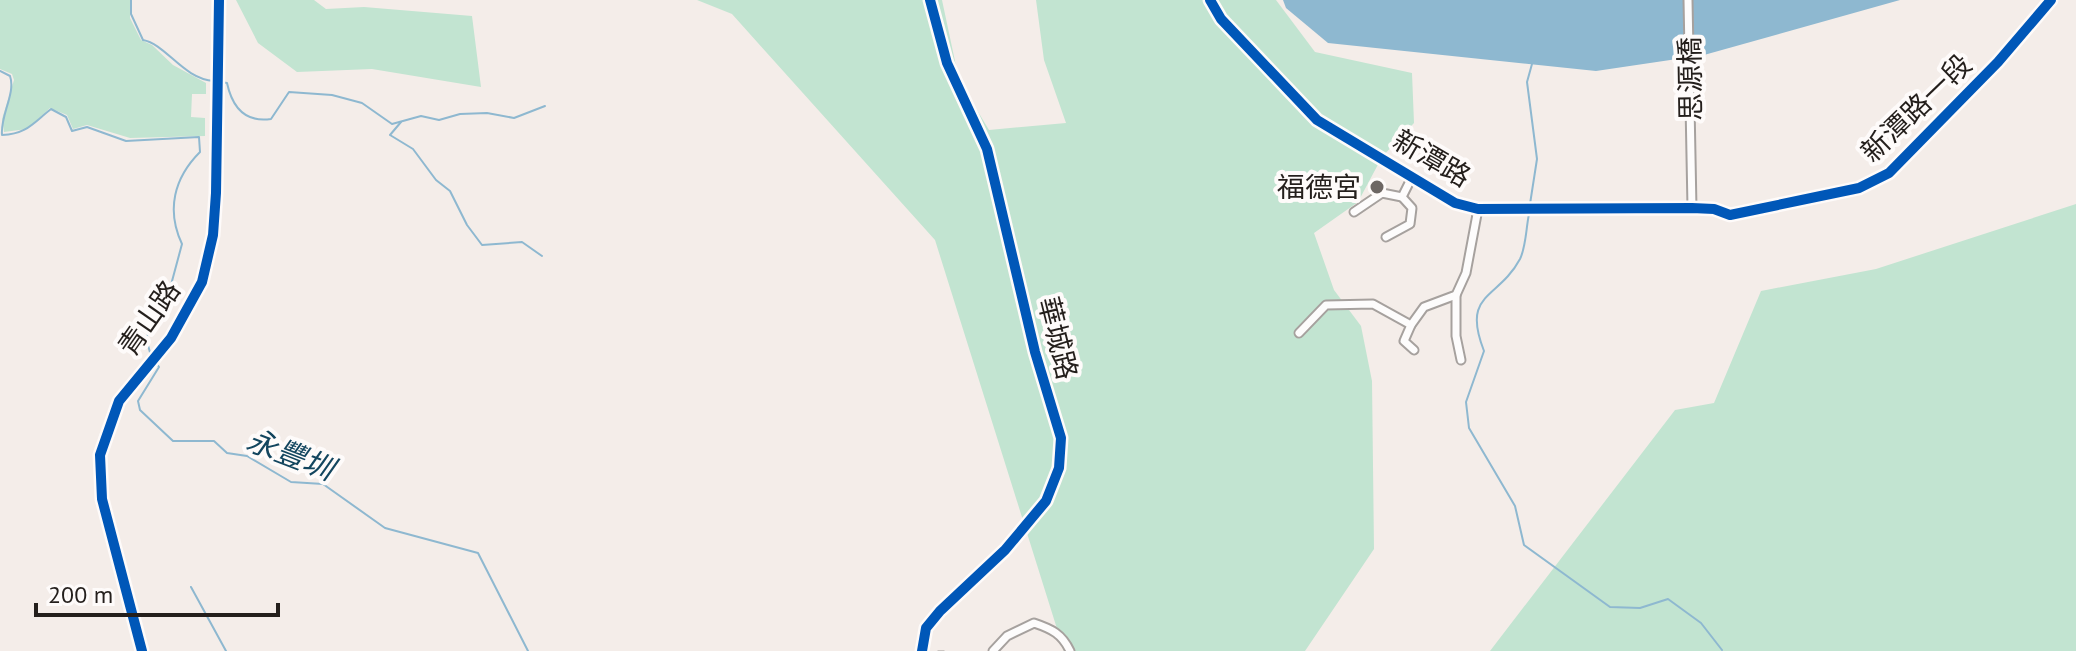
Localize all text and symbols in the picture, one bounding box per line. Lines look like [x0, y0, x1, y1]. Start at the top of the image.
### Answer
street label: 思源橋 [1670, 37, 1709, 121]
street label: 新潭路一段 [1852, 46, 1979, 170]
street label: 新潭路 [1387, 121, 1478, 195]
place label: 福德宮 [1277, 168, 1361, 205]
marker: 福德宮 [1368, 178, 1386, 196]
street label: 青山路 [109, 273, 188, 363]
street label: 華城路 [1030, 293, 1087, 383]
water label: 永豐圳 [242, 419, 343, 489]
scale bar [36, 567, 278, 617]
text: 200 m [48, 579, 113, 610]

